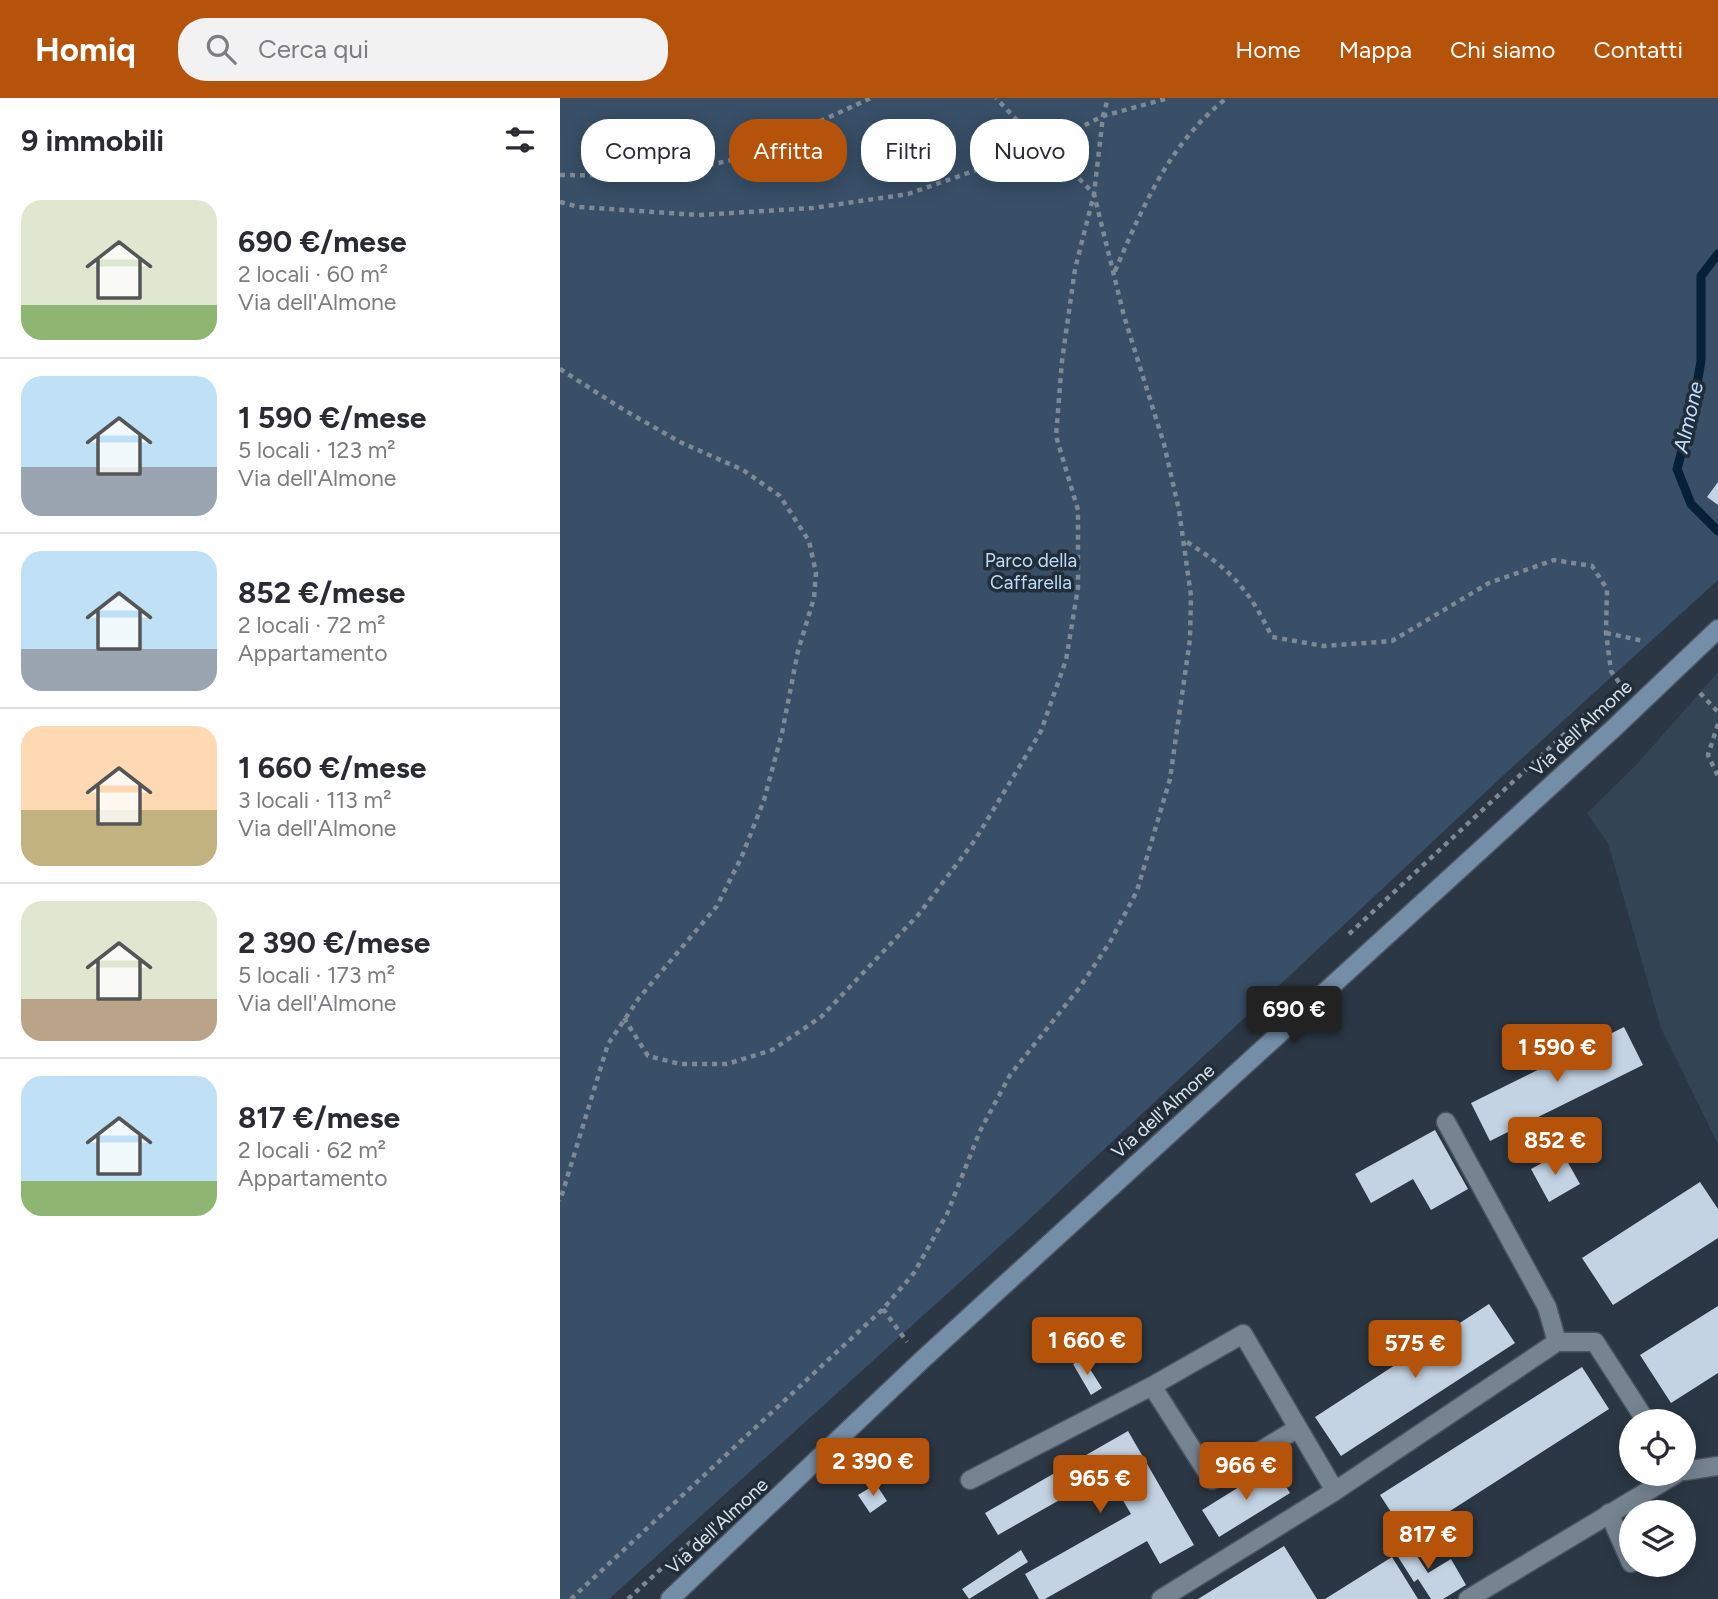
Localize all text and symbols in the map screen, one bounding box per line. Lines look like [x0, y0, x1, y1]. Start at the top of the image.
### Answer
search box [178, 18, 668, 81]
text: Homiq [35, 30, 136, 69]
icon: search [202, 30, 240, 68]
text: Cerca qui [258, 33, 369, 65]
text: Home [1235, 35, 1301, 64]
text: Mappa [1339, 35, 1412, 64]
text: Chi siamo [1450, 35, 1555, 64]
text: Contatti [1593, 35, 1683, 64]
chip: Compra [581, 119, 715, 182]
chip: Affitta [729, 119, 847, 182]
chip: Filtri [861, 119, 956, 182]
chip: Nuovo [970, 119, 1089, 182]
icon: filters [501, 121, 539, 159]
text: 9 immobili [21, 122, 164, 159]
text: 690 €/mese [238, 223, 407, 260]
icon: home [77, 228, 161, 312]
text: 2 locali · 60 m² [238, 260, 388, 288]
text: Via dell'Almone [238, 288, 396, 316]
water label: Almone [1667, 378, 1708, 456]
text: 1 590 €/mese [238, 399, 426, 436]
icon: home [77, 404, 161, 488]
text: 5 locali · 123 m² [238, 436, 396, 464]
text: Via dell'Almone [238, 464, 396, 492]
park label: Parco della Caffarella [985, 549, 1077, 594]
text: 852 €/mese [238, 574, 406, 611]
icon: home [77, 579, 161, 663]
text: 2 locali · 72 m² [238, 611, 385, 639]
text: Appartamento [238, 639, 388, 667]
street label: Via dell'Almone [1525, 675, 1637, 781]
text: 1 660 €/mese [238, 749, 426, 786]
icon: home [77, 754, 161, 838]
text: 3 locali · 113 m² [238, 786, 391, 814]
text: Via dell'Almone [238, 814, 396, 842]
text: 2 390 €/mese [238, 924, 430, 961]
icon: home [77, 929, 161, 1013]
text: 5 locali · 173 m² [238, 961, 395, 989]
pin: 690 € [1245, 986, 1343, 1046]
text: Via dell'Almone [238, 989, 396, 1017]
text: 690 € [1262, 995, 1326, 1023]
pin: 1 590 € [1492, 1024, 1622, 1084]
text: 1 590 € [1518, 1033, 1596, 1061]
street label: Via dell'Almone [1107, 1059, 1219, 1163]
text: 817 €/mese [238, 1099, 400, 1136]
icon: home [77, 1104, 161, 1188]
pin: 852 € [1506, 1118, 1604, 1177]
text: 852 € [1524, 1126, 1586, 1154]
text: 2 locali · 62 m² [238, 1136, 386, 1164]
text: Appartamento [238, 1164, 388, 1192]
pin: 1 660 € [1022, 1318, 1152, 1377]
pin: 575 € [1366, 1320, 1464, 1380]
text: 1 660 € [1048, 1326, 1126, 1354]
text: 575 € [1385, 1329, 1445, 1357]
map controls [1619, 1409, 1696, 1577]
button: locate [1619, 1409, 1696, 1486]
pin: 2 390 € [808, 1438, 938, 1498]
pin: 966 € [1197, 1442, 1295, 1502]
text: 2 390 € [832, 1447, 914, 1475]
text: 966 € [1215, 1451, 1277, 1479]
pin: 965 € [1051, 1456, 1149, 1515]
text: 965 € [1069, 1464, 1131, 1492]
street label: Via dell'Almone [661, 1473, 773, 1579]
button: layers [1619, 1500, 1696, 1577]
pin: 817 € [1379, 1512, 1477, 1571]
text: 817 € [1399, 1520, 1457, 1548]

